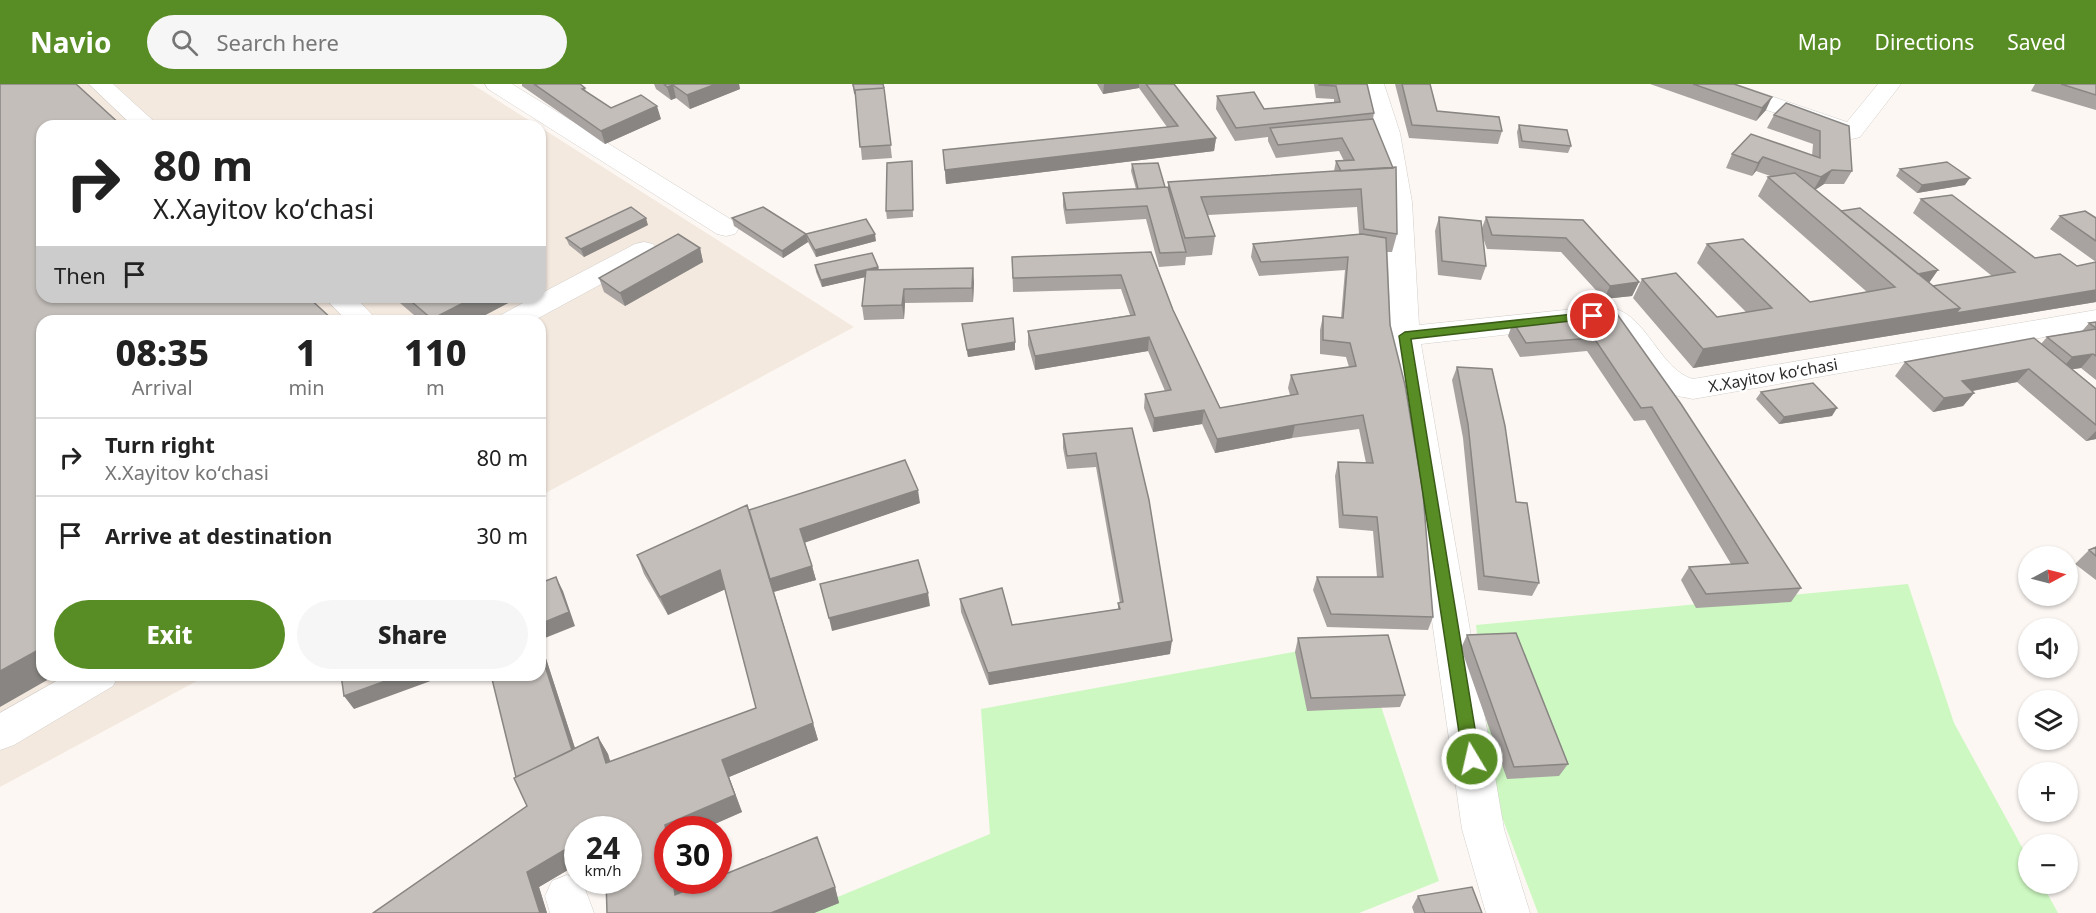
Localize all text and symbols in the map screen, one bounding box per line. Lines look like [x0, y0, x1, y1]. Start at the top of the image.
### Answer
search box [147, 15, 567, 69]
text: Navio [30, 23, 111, 61]
icon: search [168, 26, 201, 59]
text: Search here [216, 27, 339, 57]
text: Map [1798, 28, 1842, 56]
text: Directions [1875, 28, 1974, 56]
text: Saved [2007, 28, 2066, 56]
text: 80 m [153, 136, 253, 193]
icon: right [54, 144, 132, 222]
text: X.Xayitov koʻchasi [153, 190, 374, 227]
icon: arrive [118, 258, 151, 291]
text: Then [54, 260, 106, 290]
pin [1567, 290, 1618, 341]
icon: arrive [1576, 299, 1609, 332]
text: 08:35 [115, 328, 209, 377]
text: 1 [296, 328, 317, 377]
text: 110 [404, 328, 467, 377]
street label: X.Xayitov koʻchasi [1707, 353, 1839, 397]
text: Arrival [132, 374, 193, 401]
text: min [288, 374, 325, 401]
text: m [426, 374, 445, 401]
text: Turn right [105, 429, 215, 459]
icon: right [54, 441, 87, 474]
text: 80 m [477, 442, 528, 472]
text: X.Xayitov koʻchasi [105, 459, 269, 486]
icon: arrive [54, 519, 87, 552]
text: Arrive at destination [105, 520, 332, 550]
text: 30 m [477, 520, 528, 550]
north arrow [2018, 546, 2078, 606]
map controls [2018, 546, 2078, 894]
button: Exit [54, 600, 285, 669]
button: Share [297, 600, 528, 669]
button: sound [2018, 618, 2078, 678]
button: layers [2018, 690, 2078, 750]
position arrow [1440, 727, 1504, 791]
button: + [2018, 762, 2078, 822]
speed limit sign: 30 [654, 816, 732, 894]
text: 24 [586, 827, 620, 868]
button: − [2018, 834, 2078, 894]
text: km/h [585, 860, 621, 880]

